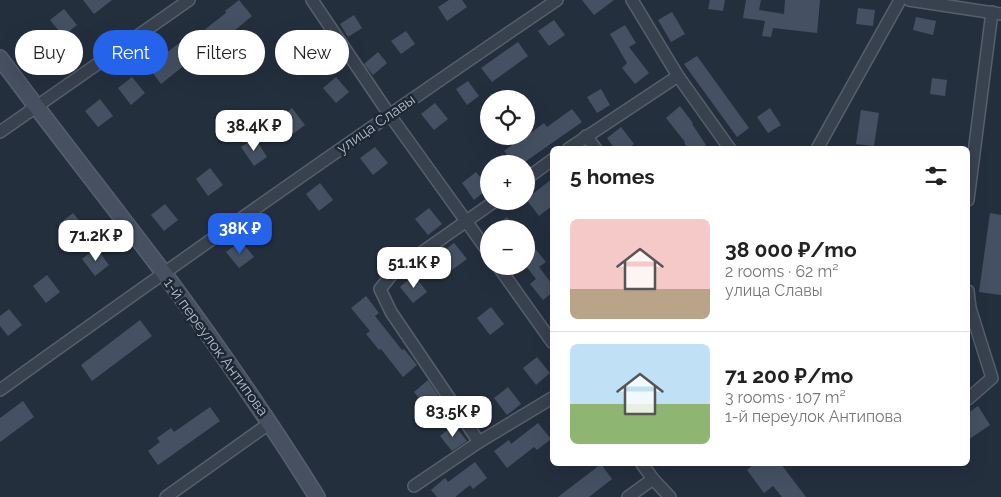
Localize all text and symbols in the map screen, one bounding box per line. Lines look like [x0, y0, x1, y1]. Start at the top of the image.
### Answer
chip: Buy [15, 30, 83, 75]
chip: Rent [93, 30, 168, 75]
chip: Filters [178, 30, 265, 75]
chip: New [275, 30, 349, 75]
street label: улица Славы [333, 90, 419, 158]
map controls [480, 90, 535, 275]
button: locate [480, 90, 535, 145]
pin: 38.4K ₽ [208, 110, 300, 152]
text: 38.4K ₽ [227, 116, 281, 135]
button: + [480, 155, 535, 210]
icon: filters [922, 162, 950, 190]
text: 5 homes [570, 164, 655, 189]
pin: 38K ₽ [205, 212, 275, 255]
text: 38K ₽ [219, 219, 261, 238]
pin: 71.2K ₽ [50, 220, 142, 262]
button: − [480, 220, 535, 275]
text: 71.2K ₽ [69, 226, 123, 245]
text: 38 000 ₽/mo [725, 237, 857, 262]
icon: home [610, 239, 670, 299]
pin: 51.1K ₽ [368, 246, 460, 289]
text: 51.1K ₽ [388, 253, 440, 272]
text: 2 rooms · 62 m² [725, 262, 838, 281]
street label: 1-й переулок Антипова [160, 275, 272, 419]
text: улица Славы [725, 281, 823, 300]
text: 71 200 ₽/mo [725, 363, 853, 388]
icon: home [610, 364, 670, 424]
text: 3 rooms · 107 m² [725, 388, 846, 407]
pin: 83.5K ₽ [407, 396, 499, 438]
text: 83.5K ₽ [426, 402, 480, 421]
text: 1-й переулок Антипова [725, 407, 902, 426]

